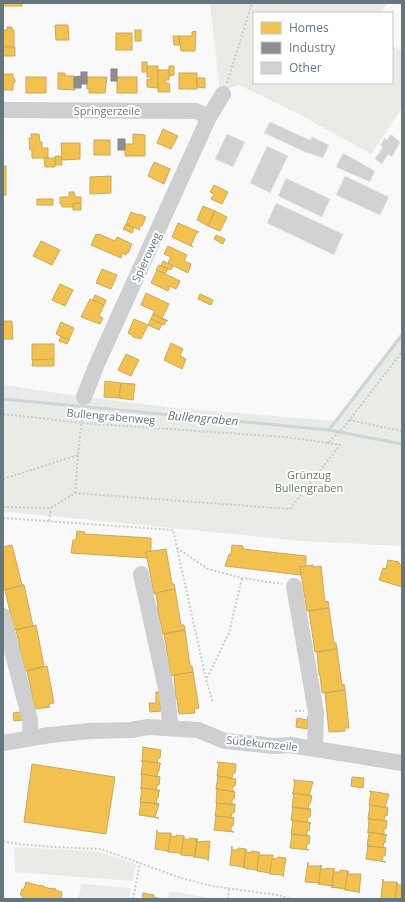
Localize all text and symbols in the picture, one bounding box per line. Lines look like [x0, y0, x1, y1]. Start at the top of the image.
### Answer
legend [253, 12, 393, 84]
text: Homes [289, 19, 329, 36]
text: Industry [289, 39, 336, 56]
text: Other [289, 59, 322, 76]
street label: Springerzeile [74, 103, 140, 118]
street label: Spieroweg [128, 230, 164, 284]
street label: Bullengrabenweg [66, 405, 156, 427]
water label: Bullengraben [167, 406, 239, 430]
park label: Grünzug Bullengraben [275, 467, 343, 495]
street label: Südekumzeile [226, 732, 298, 754]

